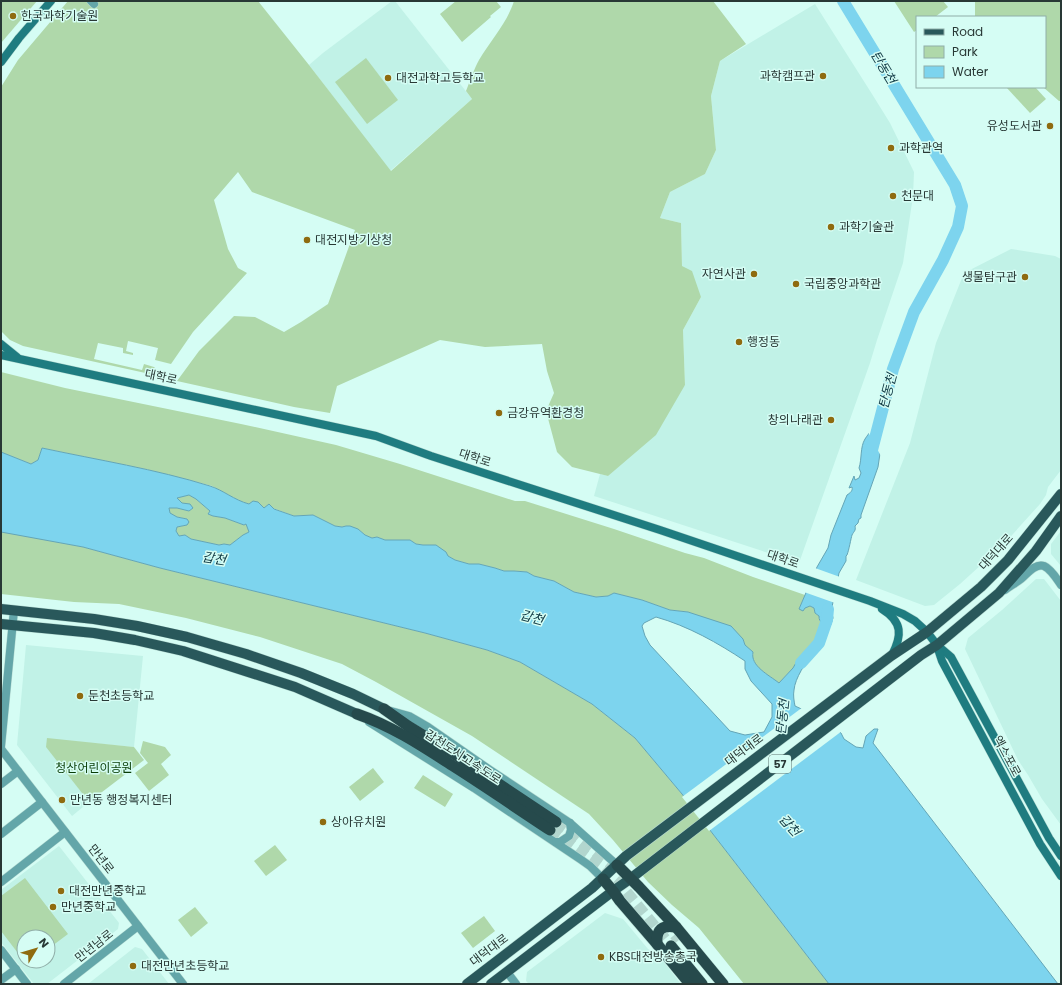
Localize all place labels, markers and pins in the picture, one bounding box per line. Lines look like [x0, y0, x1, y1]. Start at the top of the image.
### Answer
place label: 한국과학기술원 [21, 7, 98, 24]
marker: 한국과학기술원 [8, 11, 18, 21]
place label: 과학캠프관 [760, 67, 815, 84]
place label: 대전과학고등학교 [396, 69, 484, 86]
marker: 과학캠프관 [818, 71, 828, 81]
marker: 대전과학고등학교 [383, 73, 393, 83]
place label: 유성도서관 [987, 117, 1042, 134]
marker: 유성도서관 [1045, 121, 1055, 131]
place label: 과학관역 [899, 139, 943, 156]
marker: 과학관역 [886, 143, 896, 153]
place label: 천문대 [901, 187, 934, 204]
marker: 천문대 [888, 191, 898, 201]
place label: 과학기술관 [839, 218, 894, 235]
marker: 과학기술관 [826, 222, 836, 232]
place label: 대전지방기상청 [315, 231, 392, 248]
marker: 대전지방기상청 [302, 235, 312, 245]
place label: 자연사관 [702, 265, 746, 282]
place label: 생물탐구관 [962, 268, 1017, 285]
marker: 자연사관 [749, 269, 759, 279]
marker: 생물탐구관 [1020, 272, 1030, 282]
place label: 국립중앙과학관 [804, 275, 881, 292]
marker: 국립중앙과학관 [791, 279, 801, 289]
place label: 행정동 [747, 333, 780, 350]
marker: 행정동 [734, 337, 744, 347]
place label: 금강유역환경청 [507, 404, 584, 421]
marker: 금강유역환경청 [494, 408, 504, 418]
place label: 창의나래관 [768, 411, 823, 428]
marker: 창의나래관 [826, 415, 836, 425]
place label: 둔천초등학교 [88, 687, 154, 704]
marker: 둔천초등학교 [75, 691, 85, 701]
place label: 만년동 행정복지센터 [70, 791, 173, 808]
marker: 만년동 행정복지센터 [57, 795, 67, 805]
place label: 상아유치원 [331, 813, 386, 830]
marker: 상아유치원 [318, 817, 328, 827]
place label: 대전만년중학교 [69, 882, 146, 899]
marker: 대전만년중학교 [56, 886, 66, 896]
place label: 만년중학교 [61, 898, 116, 915]
marker: 만년중학교 [48, 902, 58, 912]
place label: KBS대전방송총국 [609, 948, 697, 965]
marker: KBS대전방송총국 [596, 952, 606, 962]
place label: 대전만년초등학교 [141, 957, 229, 974]
marker: 대전만년초등학교 [128, 961, 138, 971]

